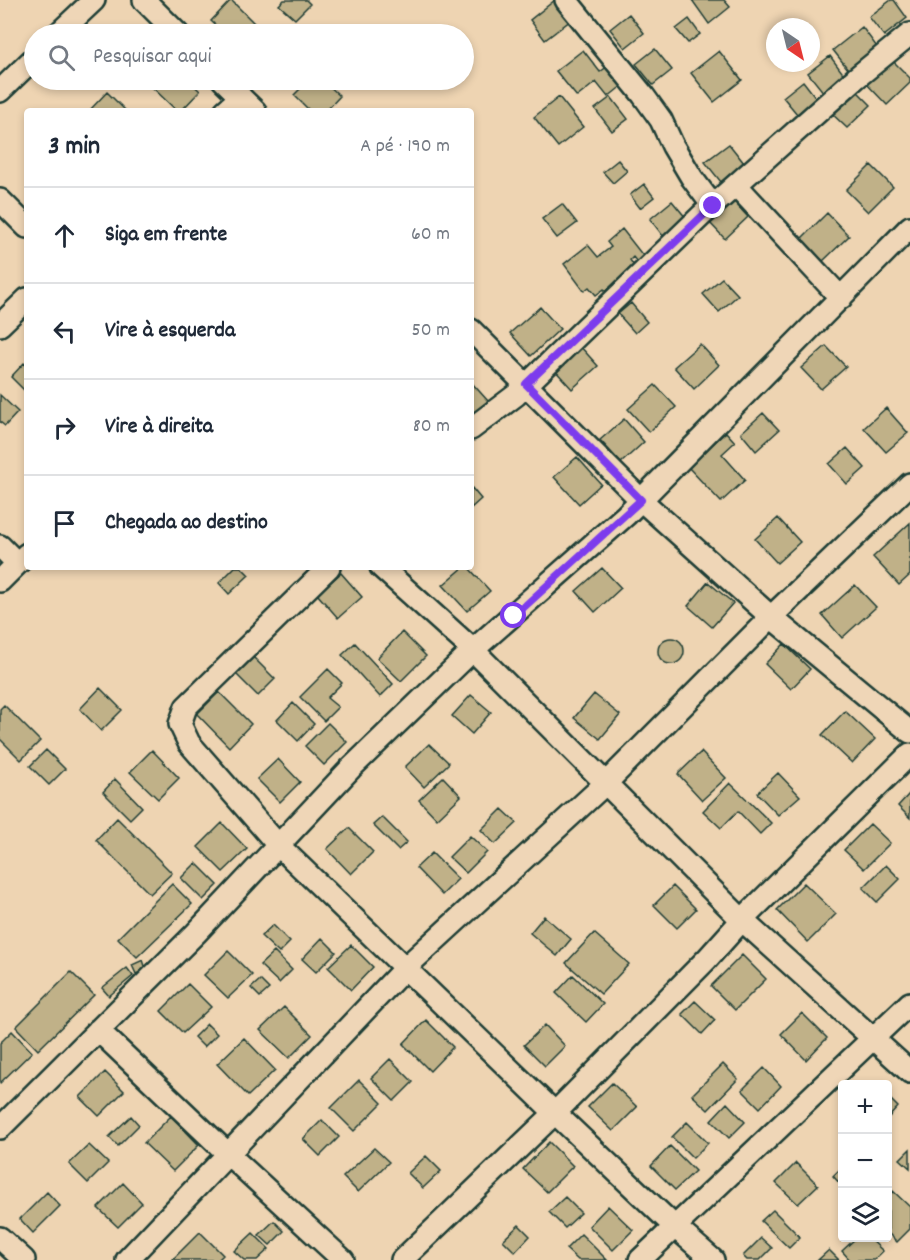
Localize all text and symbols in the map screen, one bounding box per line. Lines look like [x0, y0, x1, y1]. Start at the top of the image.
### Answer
north arrow [766, 18, 820, 72]
search box [24, 24, 474, 90]
icon: search [45, 41, 78, 74]
text: Pesquisar aqui [93, 42, 212, 73]
text: 3 min [48, 129, 100, 166]
text: A pé · 190 m [360, 133, 450, 161]
route end [699, 192, 725, 218]
icon: ahead [48, 219, 81, 252]
text: Siga em frente [105, 220, 227, 251]
text: 60 m [411, 221, 450, 249]
icon: left [48, 315, 81, 348]
text: Vire à esquerda [105, 316, 235, 347]
text: 50 m [412, 317, 450, 345]
icon: right [48, 411, 81, 444]
text: Vire à direita [105, 412, 213, 443]
text: 80 m [413, 413, 450, 441]
icon: arrive [48, 507, 81, 540]
text: Chegada ao destino [105, 508, 268, 539]
route start [500, 602, 526, 628]
map controls [838, 1080, 892, 1242]
button: + [838, 1080, 892, 1134]
button: − [838, 1134, 892, 1188]
button: layers [838, 1188, 892, 1242]

